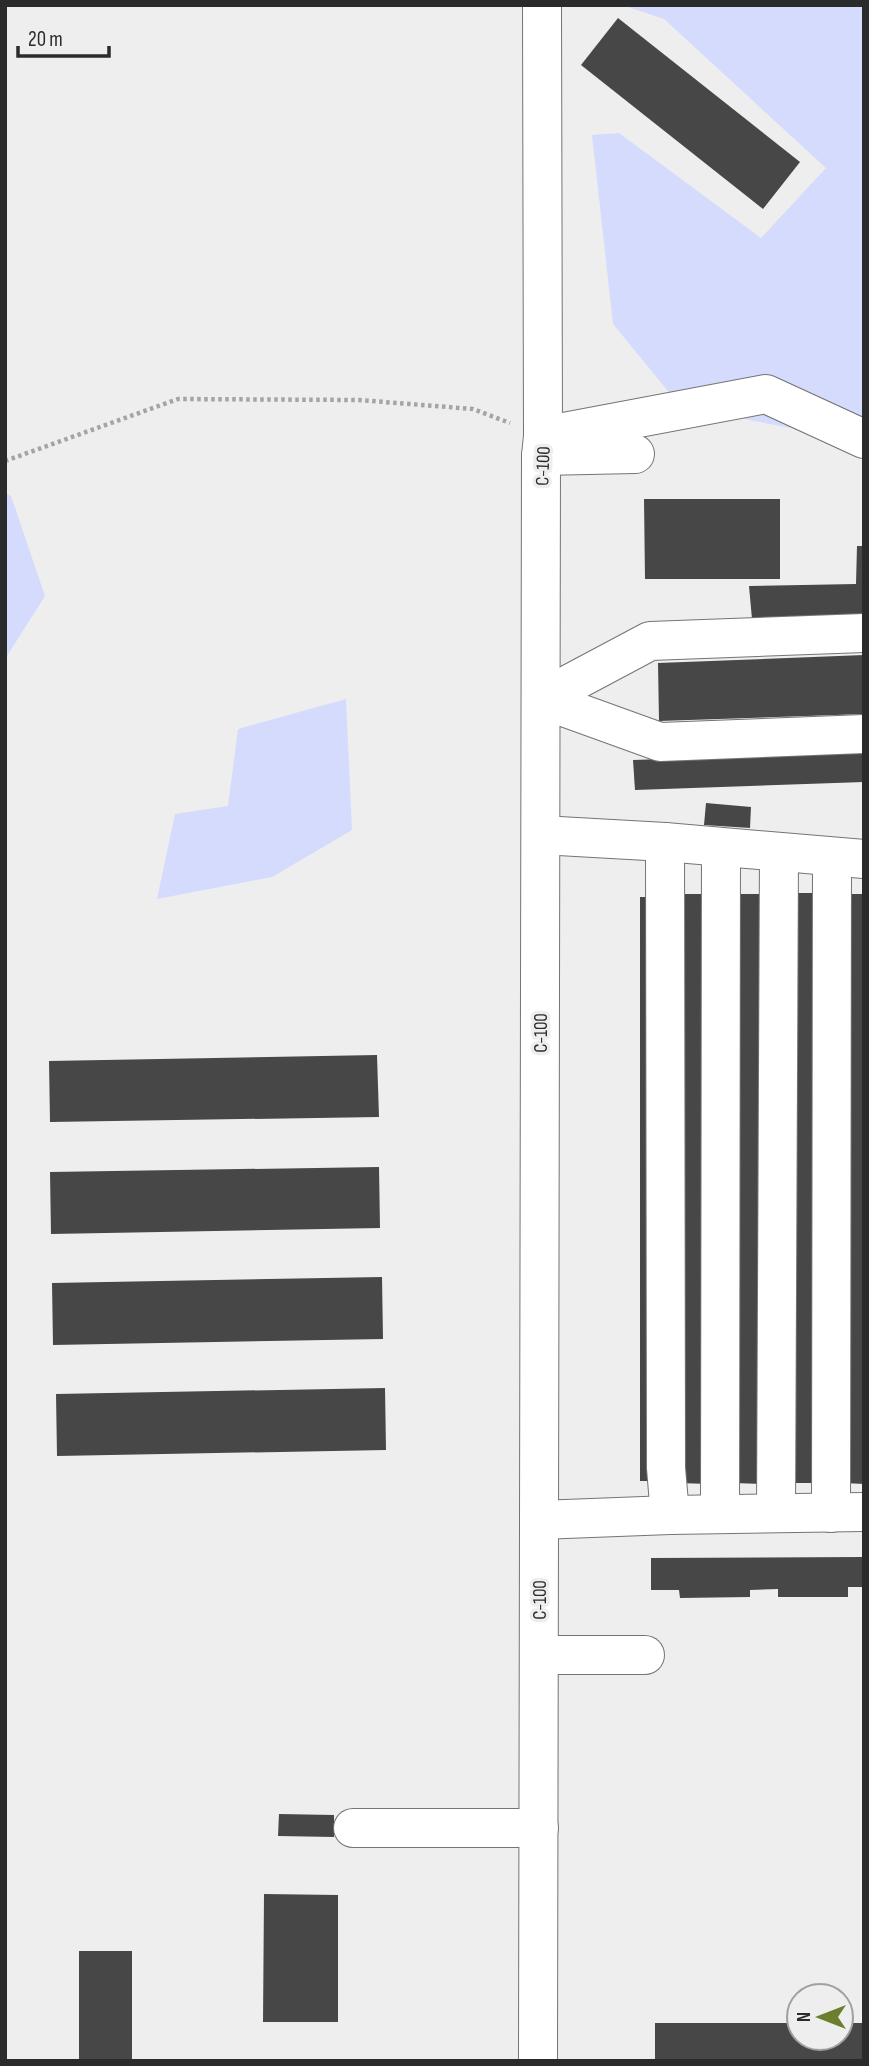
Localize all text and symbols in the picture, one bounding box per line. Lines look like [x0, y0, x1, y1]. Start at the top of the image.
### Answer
scale bar [18, 14, 108, 58]
text: 20 m [28, 27, 63, 52]
street label: С-100 [531, 446, 556, 486]
street label: С-100 [530, 1013, 553, 1053]
street label: С-100 [529, 1580, 552, 1620]
north arrow [785, 1982, 855, 2052]
text: N [793, 2012, 816, 2022]

